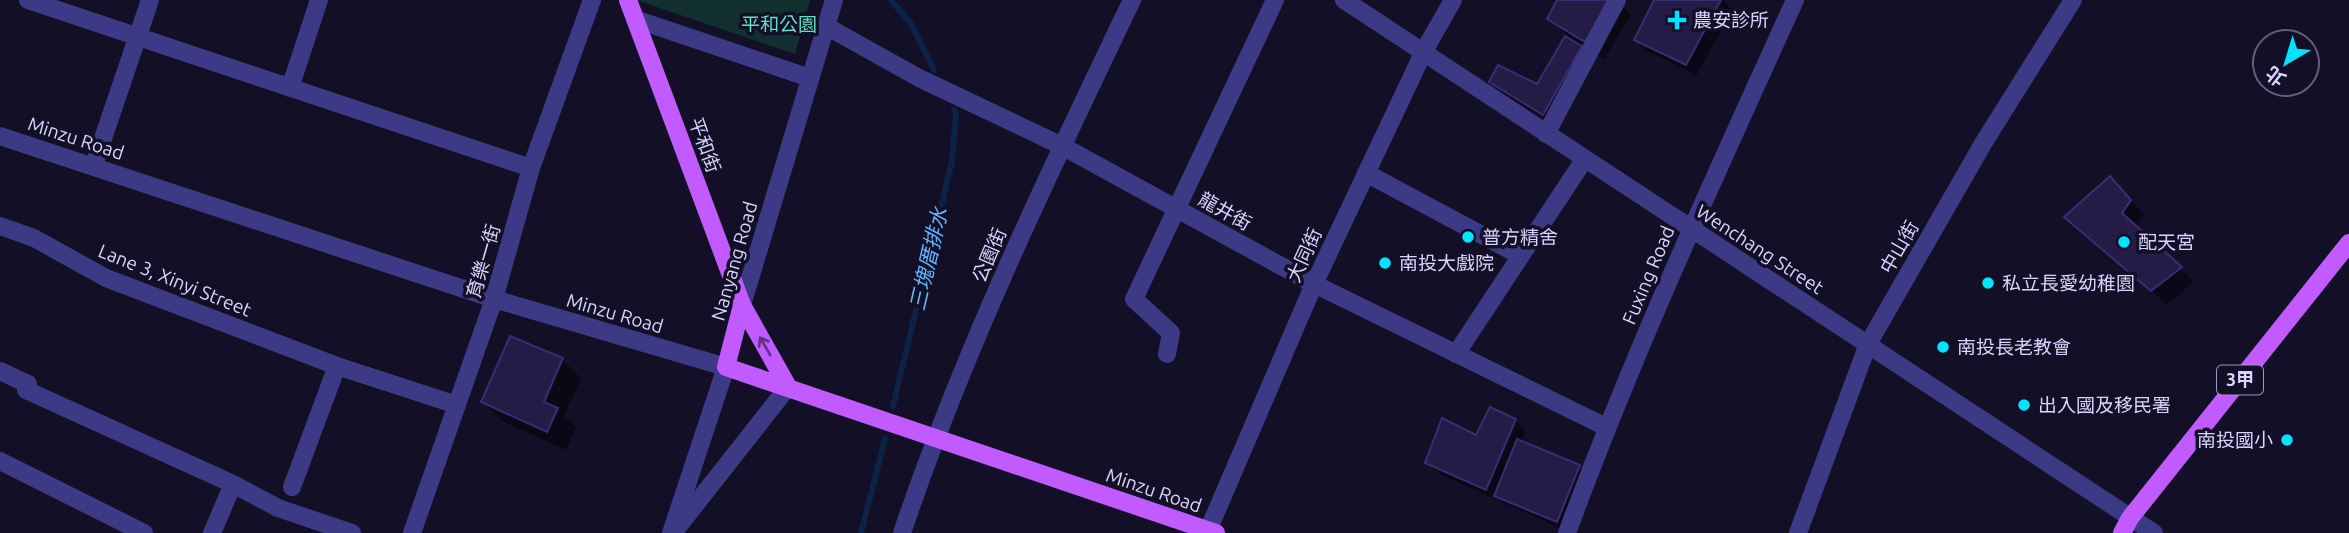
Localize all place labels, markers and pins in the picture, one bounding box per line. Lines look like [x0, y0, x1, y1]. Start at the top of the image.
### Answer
place label: 農安診所 [1693, 9, 1769, 31]
marker: 農安診所 [1667, 10, 1687, 30]
place label: 普方精舍 [1482, 226, 1558, 248]
marker: 普方精舍 [1460, 229, 1476, 245]
place label: 配天宮 [2138, 231, 2195, 253]
marker: 配天宮 [2116, 234, 2132, 250]
place label: 南投大戲院 [1399, 252, 1494, 274]
marker: 南投大戲院 [1377, 255, 1393, 271]
place label: 私立長愛幼稚園 [2002, 272, 2135, 294]
marker: 私立長愛幼稚園 [1980, 275, 1996, 291]
place label: 南投長老教會 [1957, 336, 2071, 358]
marker: 南投長老教會 [1935, 339, 1951, 355]
place label: 出入國及移民署 [2038, 394, 2171, 416]
marker: 出入國及移民署 [2016, 397, 2032, 413]
place label: 南投國小 [2197, 429, 2273, 451]
marker: 南投國小 [2279, 432, 2295, 448]

